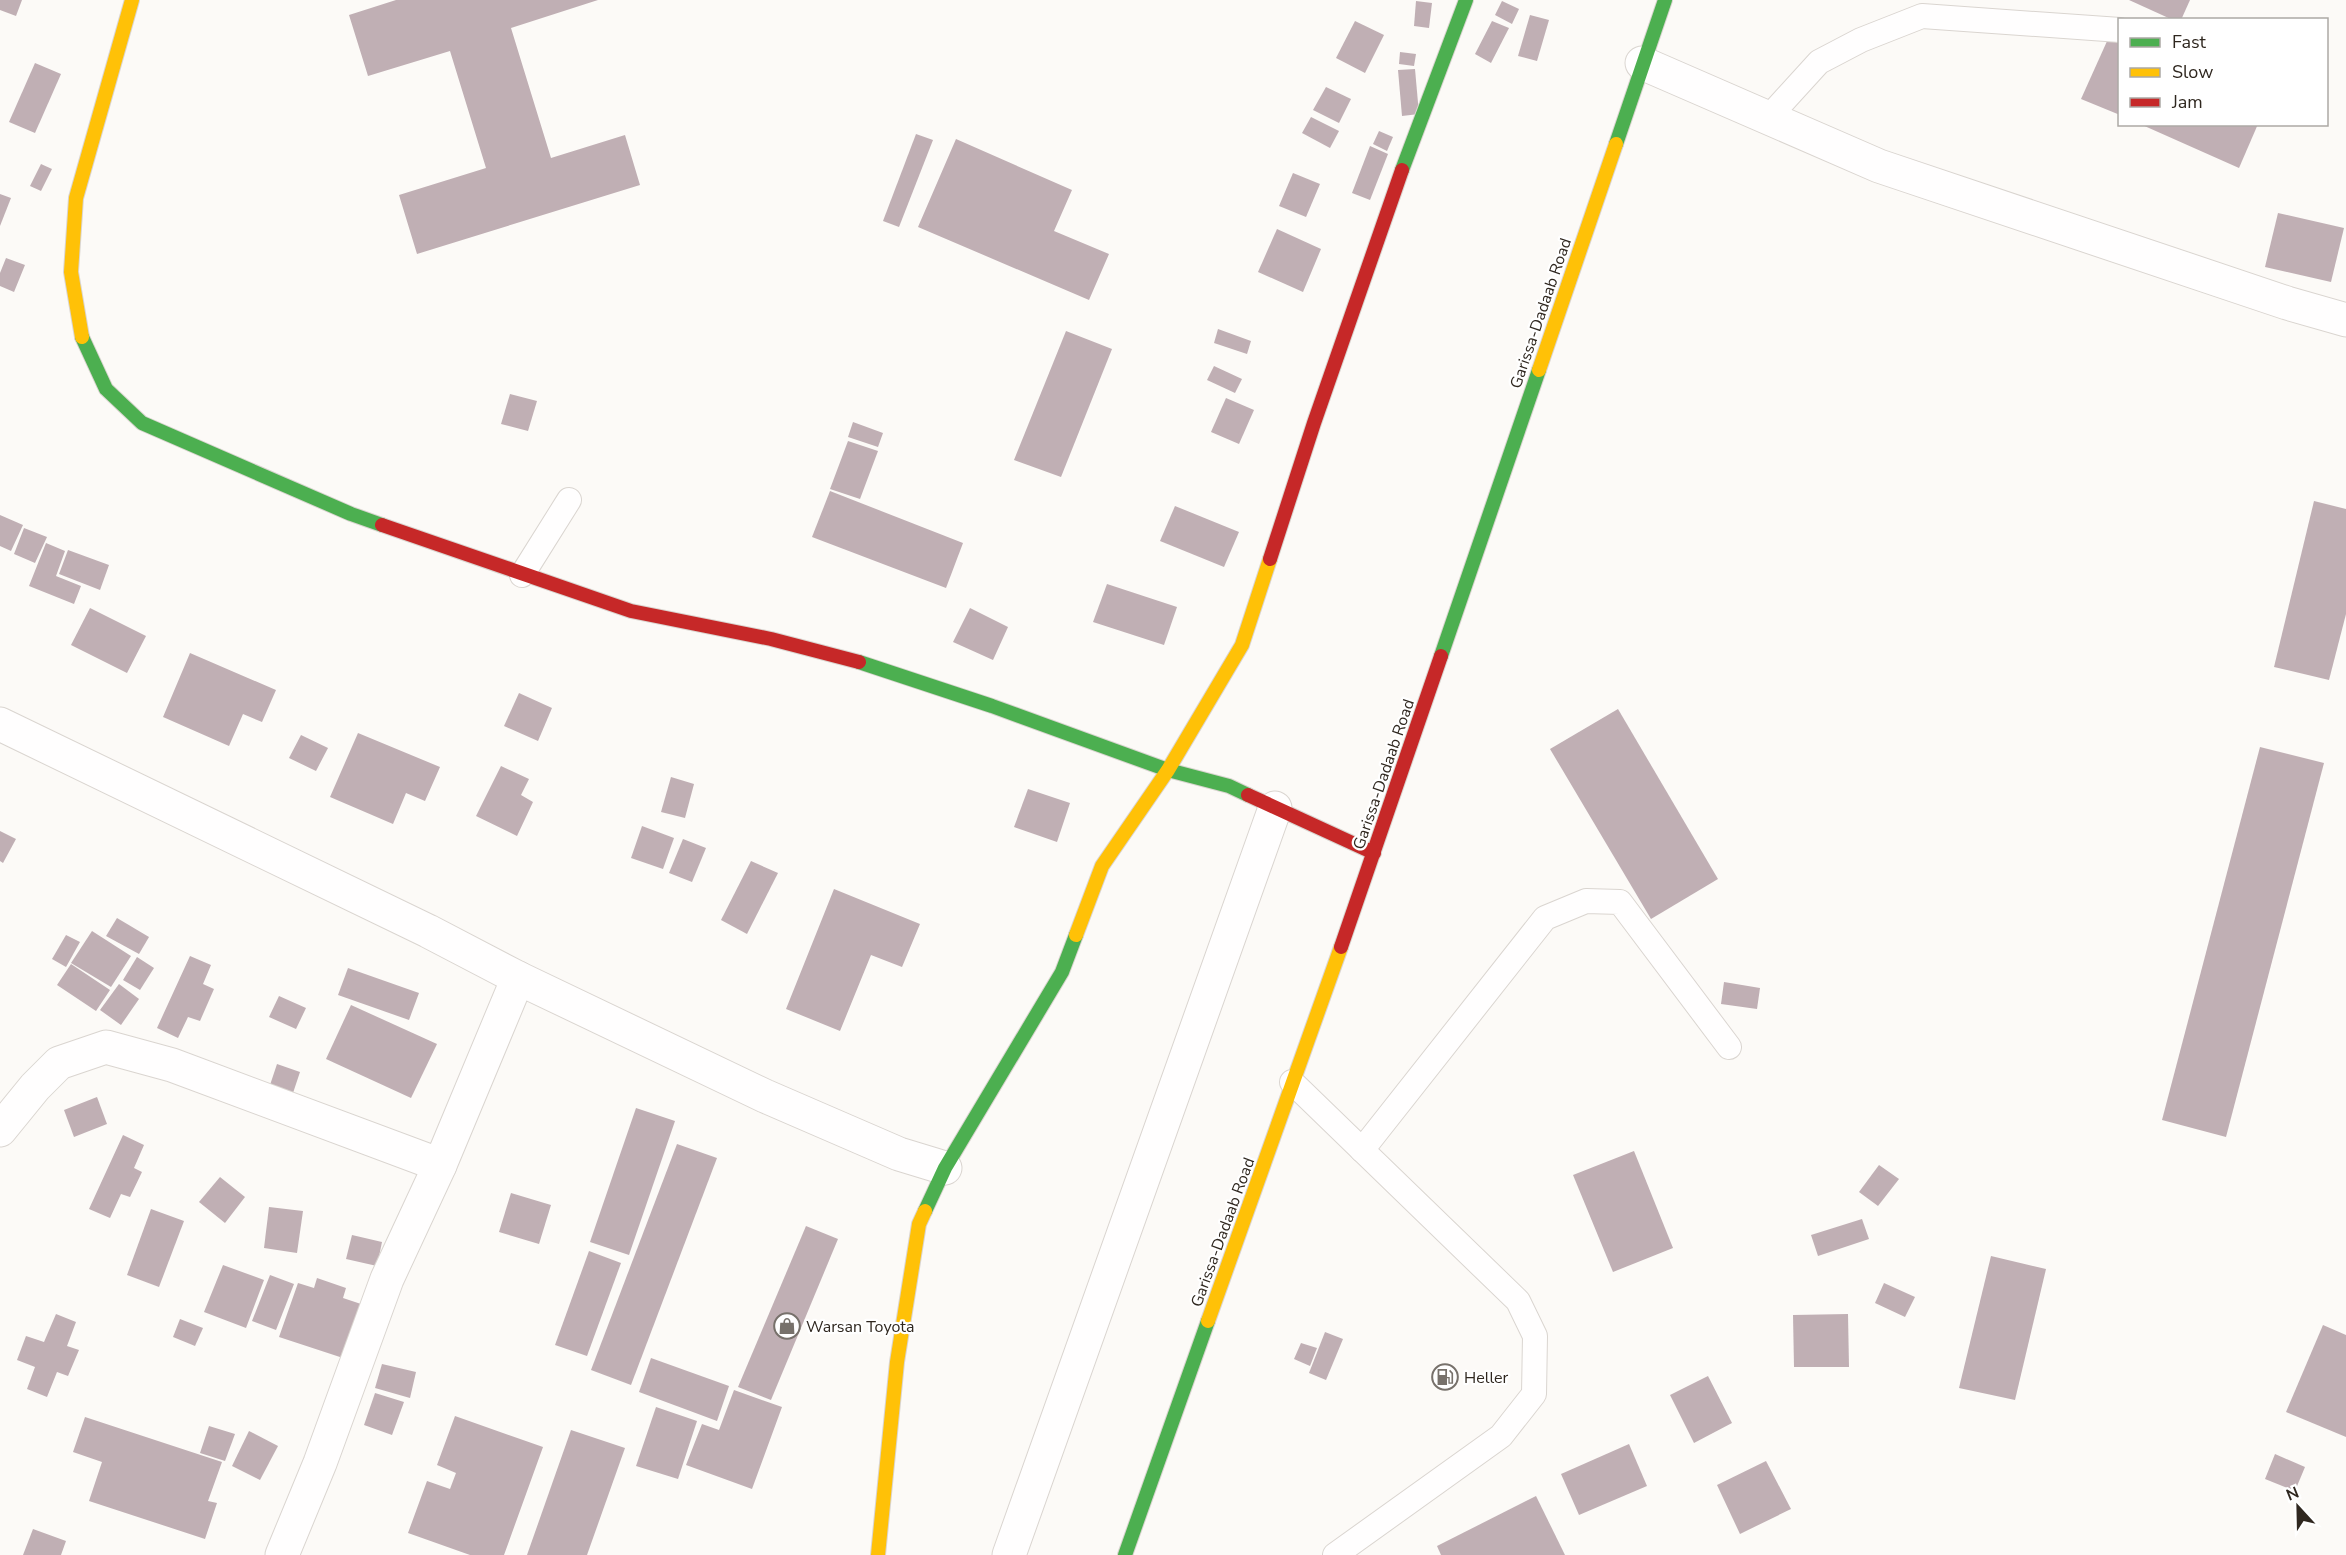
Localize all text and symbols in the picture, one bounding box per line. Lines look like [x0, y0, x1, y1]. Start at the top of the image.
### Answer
legend [2118, 18, 2328, 126]
text: Fast [2172, 30, 2207, 54]
text: Slow [2172, 60, 2213, 84]
text: Jam [2171, 90, 2203, 114]
street label: Garissa-Dadaab Road [1505, 235, 1577, 391]
street label: Garissa-Dadaab Road [1348, 696, 1420, 852]
street label: Garissa-Dadaab Road [1186, 1155, 1260, 1310]
shop icon: Warsan Toyota [772, 1311, 802, 1341]
place label: Warsan Toyota [806, 1316, 914, 1338]
fuel station icon: Heller [1430, 1362, 1460, 1392]
place label: Heller [1464, 1367, 1509, 1389]
north arrow [2268, 1477, 2328, 1537]
text: N [2283, 1482, 2302, 1506]

